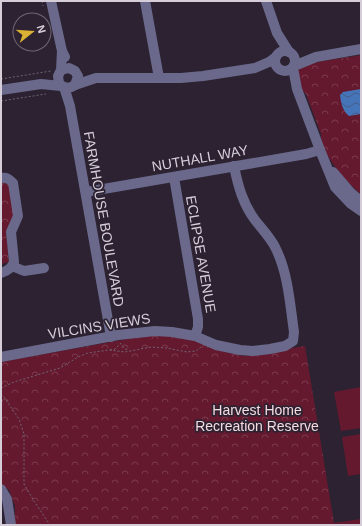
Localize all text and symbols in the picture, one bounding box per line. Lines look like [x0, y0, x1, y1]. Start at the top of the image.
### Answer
north arrow [12, 12, 52, 52]
text: N [35, 24, 48, 35]
street label: FARMHOUSE BOULEVARD [81, 130, 127, 308]
street label: NUTHALL WAY [151, 142, 250, 174]
street label: ECLIPSE AVENUE [183, 194, 219, 314]
street label: VILCINS VIEWS [47, 310, 151, 342]
park label: Harvest Home Recreation Reserve [195, 402, 319, 434]

